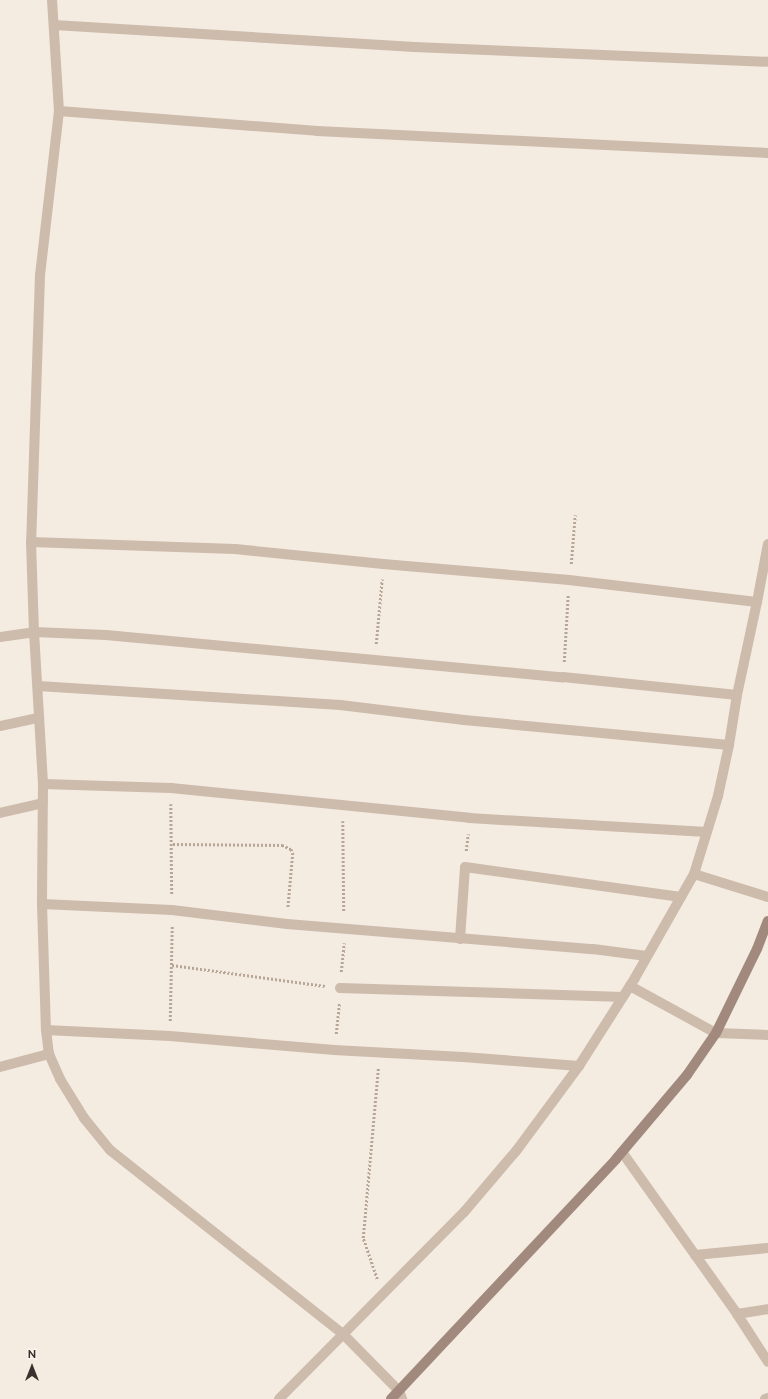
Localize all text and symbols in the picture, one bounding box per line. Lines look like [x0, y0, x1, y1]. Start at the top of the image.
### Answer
north arrow [12, 1347, 52, 1387]
text: N [28, 1348, 36, 1361]

